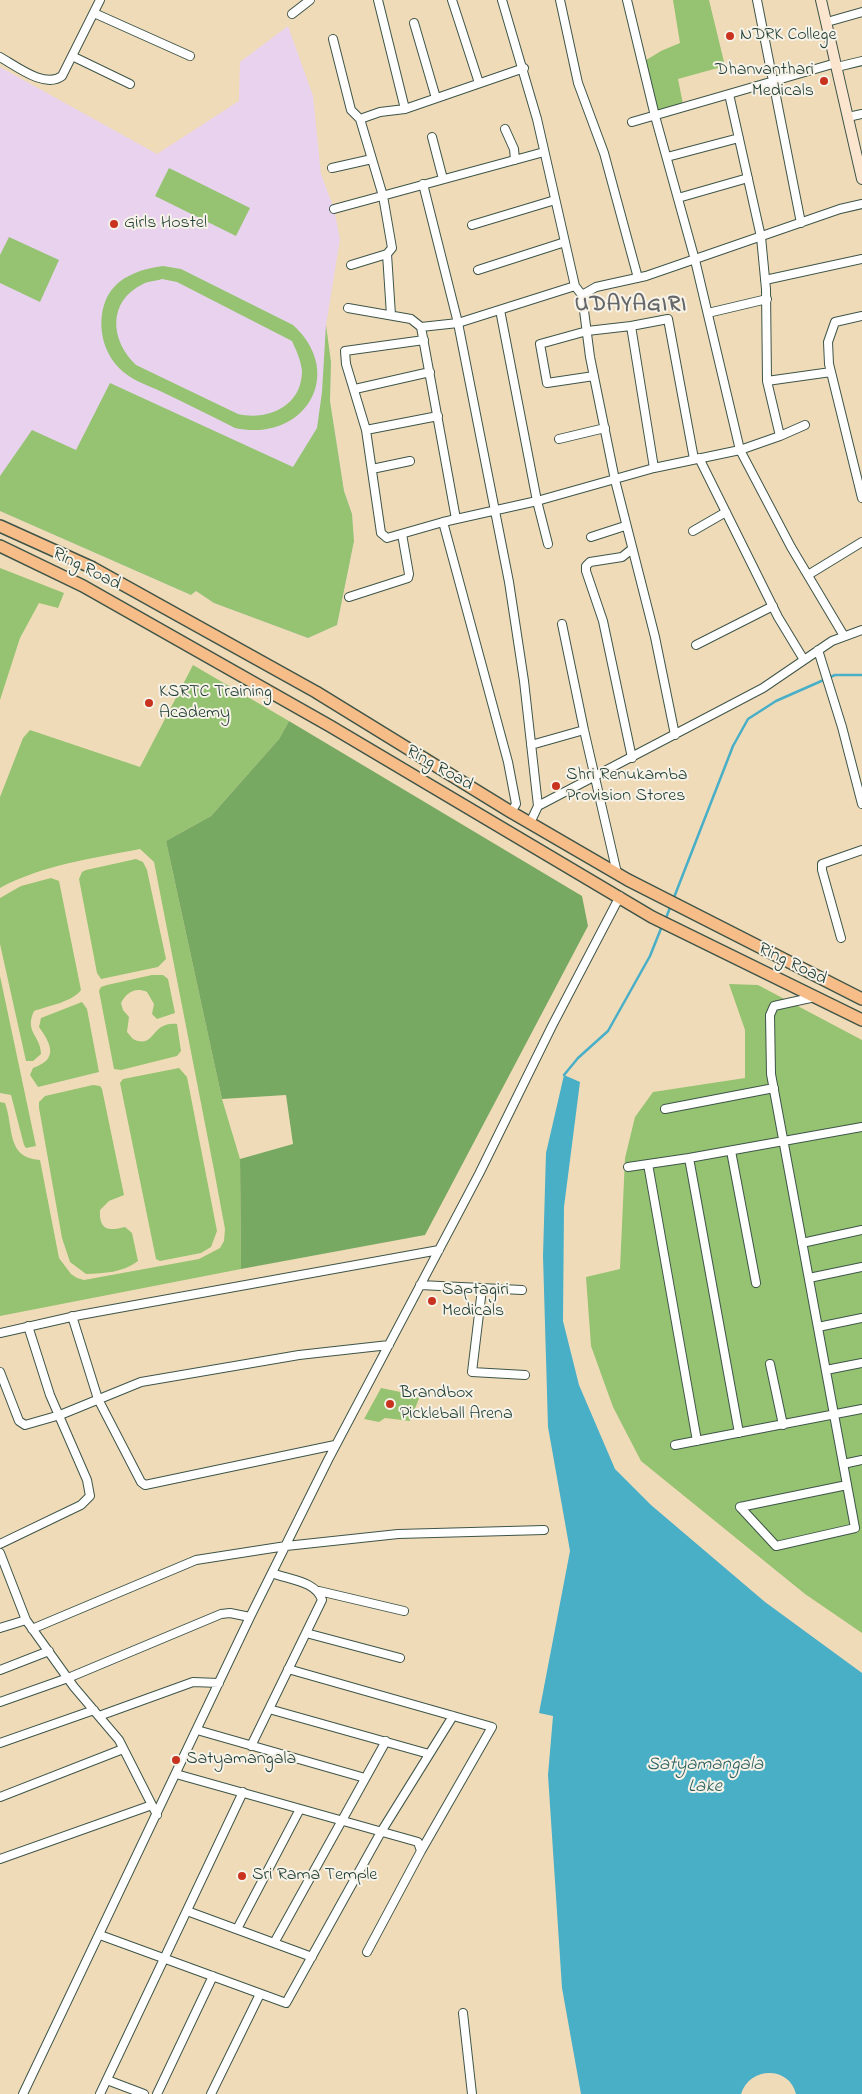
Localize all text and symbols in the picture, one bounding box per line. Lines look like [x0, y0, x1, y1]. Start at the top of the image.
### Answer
place label: NDRK College [740, 25, 836, 47]
marker: NDRK College [724, 30, 736, 42]
place label: Dhanvanthari Medicals [715, 60, 814, 102]
marker: Dhanvanthari Medicals [818, 75, 830, 87]
place label: Girls Hostel [124, 213, 207, 235]
marker: Girls Hostel [108, 218, 120, 230]
district label: UDAYAGIRI [574, 293, 688, 319]
street label: Ring Road [48, 544, 124, 596]
place label: KSRTC Training Academy [159, 682, 272, 724]
marker: KSRTC Training Academy [143, 697, 155, 709]
street label: Ring Road [402, 741, 476, 797]
place label: Shri Renukamba Provision Stores [566, 765, 687, 808]
marker: Shri Renukamba Provision Stores [550, 780, 562, 792]
street label: Ring Road [754, 939, 830, 991]
place label: Saptagiri Medicals [442, 1280, 509, 1322]
marker: Saptagiri Medicals [426, 1295, 438, 1307]
place label: Brandbox Pickleball Arena [400, 1383, 513, 1426]
marker: Brandbox Pickleball Arena [384, 1398, 396, 1410]
place label: Satyamangala [186, 1749, 296, 1771]
marker: Satyamangala [170, 1754, 182, 1766]
water label: Satyamangala Lake [647, 1755, 763, 1799]
place label: Sri Rama Temple [252, 1865, 377, 1887]
marker: Sri Rama Temple [236, 1870, 248, 1882]

